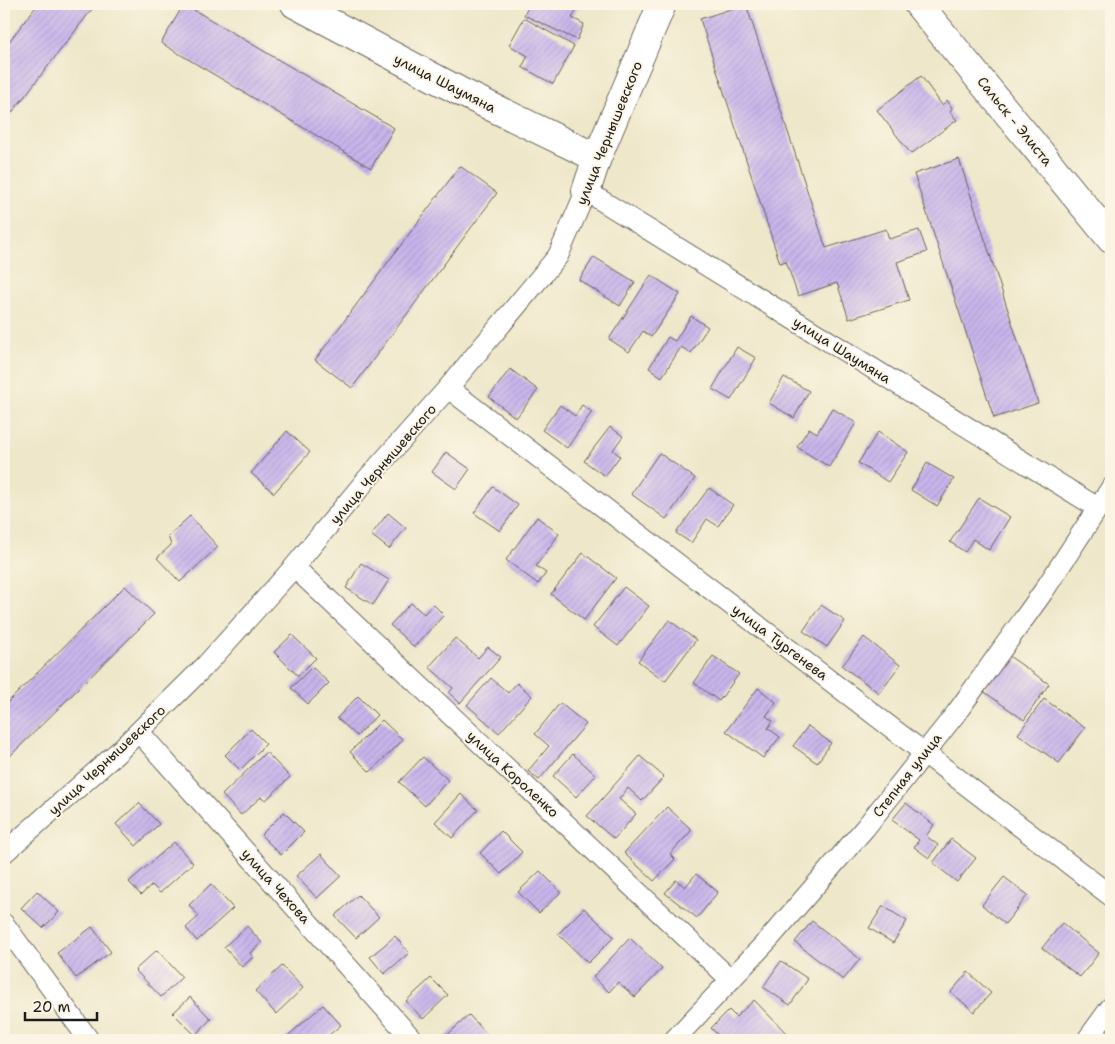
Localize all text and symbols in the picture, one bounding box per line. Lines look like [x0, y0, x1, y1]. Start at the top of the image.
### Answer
street label: улица Шаумяна [391, 50, 499, 117]
street label: улица Чернышевского [572, 58, 646, 208]
street label: Сальск - Элиста [973, 73, 1057, 170]
street label: улица Шаумяна [790, 313, 895, 388]
street label: улица Чернышевского [326, 400, 440, 528]
street label: улица Тургенева [728, 600, 832, 684]
street label: улица Чернышевского [45, 701, 169, 819]
street label: улица Короленко [463, 727, 563, 821]
street label: Степная улица [868, 729, 946, 821]
street label: улица Чехова [238, 845, 315, 928]
scale bar [25, 989, 98, 1021]
text: 20 m [32, 997, 71, 1017]

